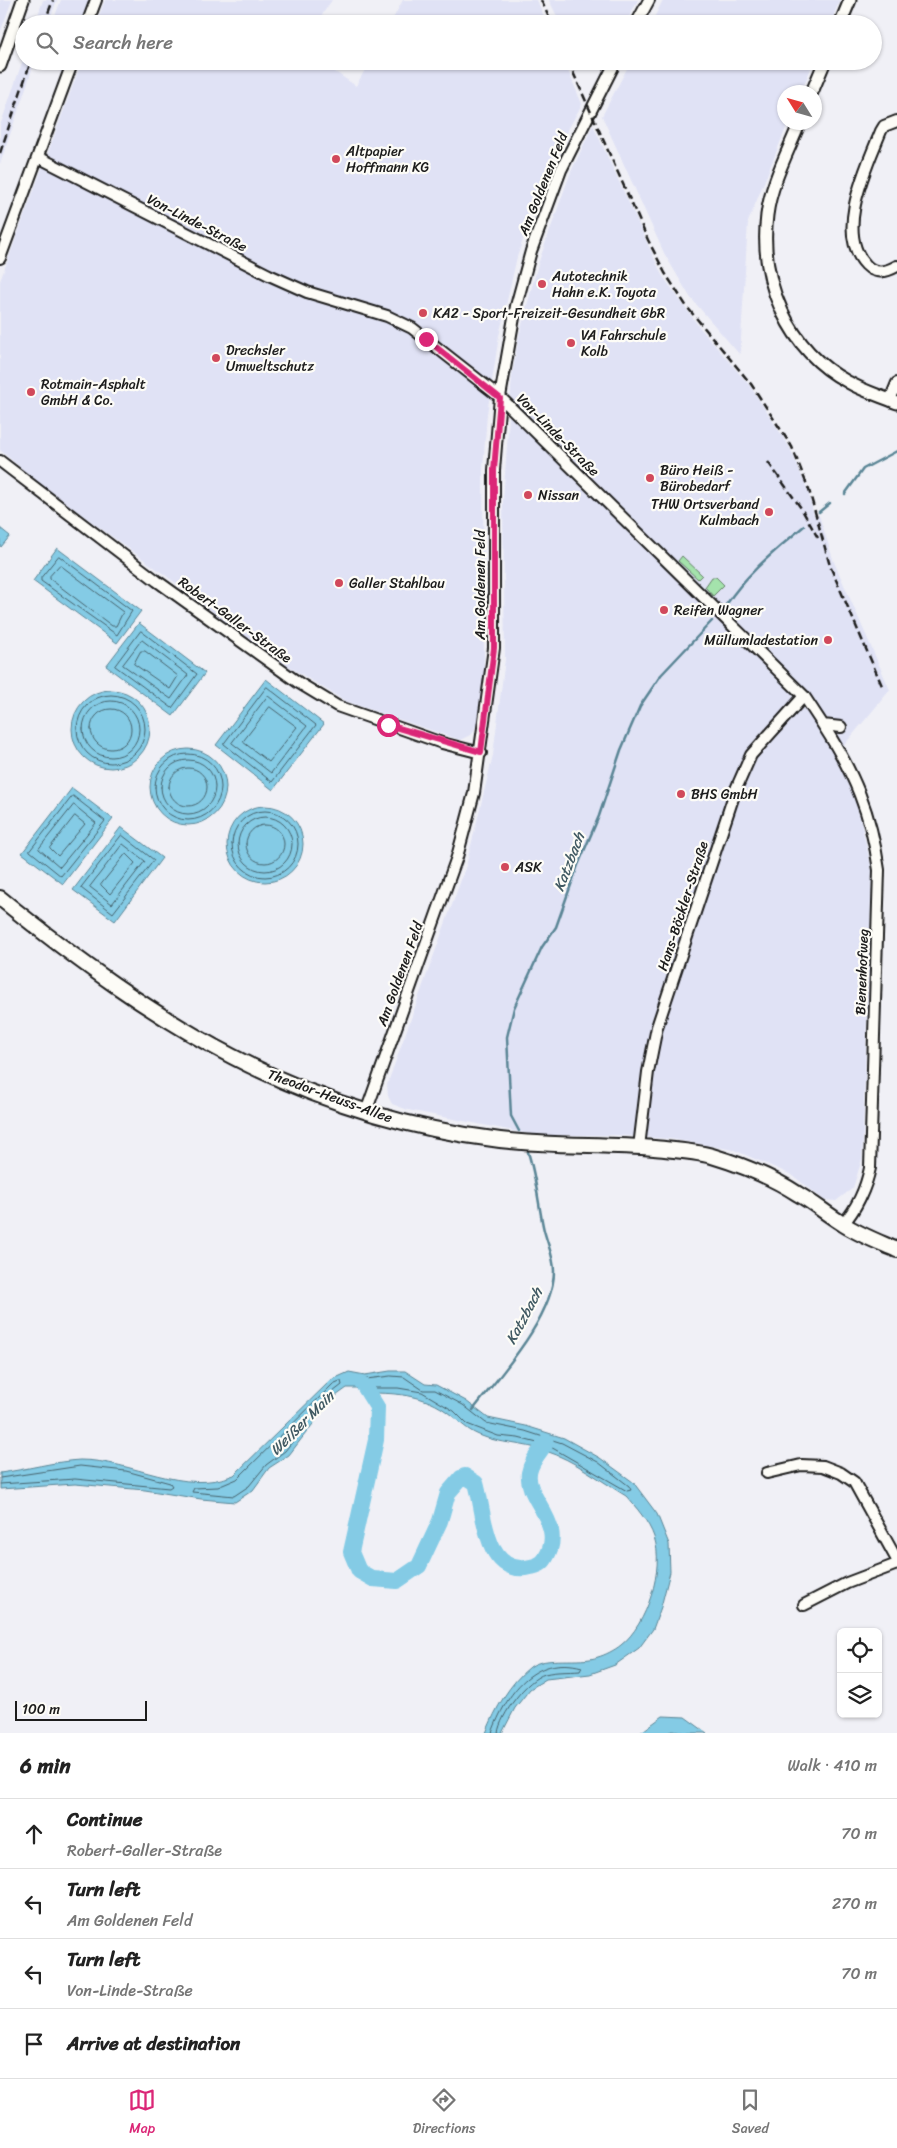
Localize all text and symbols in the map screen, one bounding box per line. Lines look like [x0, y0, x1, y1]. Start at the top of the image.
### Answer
search box [15, 15, 882, 70]
text: Search here [73, 26, 173, 59]
icon: search [33, 29, 61, 57]
north arrow [777, 85, 822, 130]
street label: Am Goldenen Feld [510, 127, 576, 240]
place label: Altpapier Hoffmann KG [345, 139, 430, 180]
marker: Altpapier Hoffmann KG [330, 153, 342, 165]
street label: Von-Linde-Straße [142, 187, 252, 259]
place label: Autotechnik Hahn e.K. Toyota [551, 264, 657, 305]
marker: Autotechnik Hahn e.K. Toyota [536, 278, 548, 290]
place label: KA2 - Sport-Freizeit-Gesundheit GbR [433, 301, 666, 326]
marker: KA2 - Sport-Freizeit-Gesundheit GbR [417, 307, 429, 319]
place label: VA Fahrschule Kolb [581, 323, 666, 364]
route end [415, 328, 438, 351]
marker: VA Fahrschule Kolb [565, 337, 577, 349]
place label: Drechsler Umweltschutz [226, 338, 314, 379]
marker: Drechsler Umweltschutz [210, 352, 222, 364]
place label: Rotmain-Asphalt GmbH & Co. [41, 372, 146, 413]
marker: Rotmain-Asphalt GmbH & Co. [25, 386, 37, 398]
street label: Von-Linde-Straße [510, 387, 606, 483]
place label: Büro Heiß - Bürobedarf [660, 458, 734, 499]
marker: Büro Heiß - Bürobedarf [644, 472, 656, 484]
place label: Nissan [538, 483, 579, 508]
marker: Nissan [522, 489, 534, 501]
place label: THW Ortsverband Kulmbach [651, 492, 761, 533]
marker: THW Ortsverband Kulmbach [763, 506, 775, 518]
street label: Am Goldenen Feld [468, 529, 493, 641]
street label: Robert-Galler-Straße [173, 570, 297, 670]
place label: Galler Stahlbau [349, 571, 445, 596]
marker: Galler Stahlbau [333, 577, 345, 589]
place label: Reifen Wagner [674, 598, 764, 623]
marker: Reifen Wagner [658, 604, 670, 616]
place label: Müllumladestation [704, 628, 818, 653]
marker: Müllumladestation [822, 634, 834, 646]
route start [377, 714, 400, 737]
place label: BHS GmbH [691, 782, 758, 807]
marker: BHS GmbH [675, 788, 687, 800]
water label: Katzbach [546, 827, 593, 895]
street label: Hans-Böckler-Straße [650, 837, 716, 974]
place label: ASK [514, 855, 542, 880]
marker: ASK [499, 861, 511, 873]
street label: Am Goldenen Feld [369, 917, 431, 1031]
street label: Bienenhofweg [848, 928, 876, 1016]
street label: Theodor-Heuss-Allee [264, 1062, 396, 1130]
water label: Katzbach [498, 1281, 551, 1349]
water label: Weißer Main [263, 1383, 342, 1462]
map controls [837, 1628, 882, 1718]
button: locate [837, 1628, 882, 1673]
button: layers [837, 1673, 882, 1718]
text: 100 m [22, 1697, 60, 1722]
scale bar [15, 1698, 148, 1721]
text: 6 min [20, 1747, 71, 1785]
text: Walk · 410 m [788, 1751, 877, 1780]
text: Continue [67, 1803, 143, 1836]
text: 70 m [841, 1819, 877, 1848]
icon: ahead [20, 1820, 48, 1848]
text: Robert-Galler-Straße [67, 1836, 222, 1865]
text: Turn left [67, 1873, 140, 1906]
text: 270 m [832, 1889, 877, 1918]
icon: left [20, 1890, 48, 1918]
text: Am Goldenen Feld [67, 1906, 192, 1935]
text: Turn left [67, 1943, 140, 1976]
text: 70 m [841, 1959, 877, 1988]
icon: left [20, 1960, 48, 1988]
text: Von-Linde-Straße [67, 1976, 193, 2005]
text: Arrive at destination [67, 2027, 240, 2060]
icon: arrive [20, 2030, 48, 2058]
tab: Map [128, 2086, 156, 2141]
tab: Directions [413, 2086, 475, 2141]
tab: Saved [732, 2086, 769, 2141]

